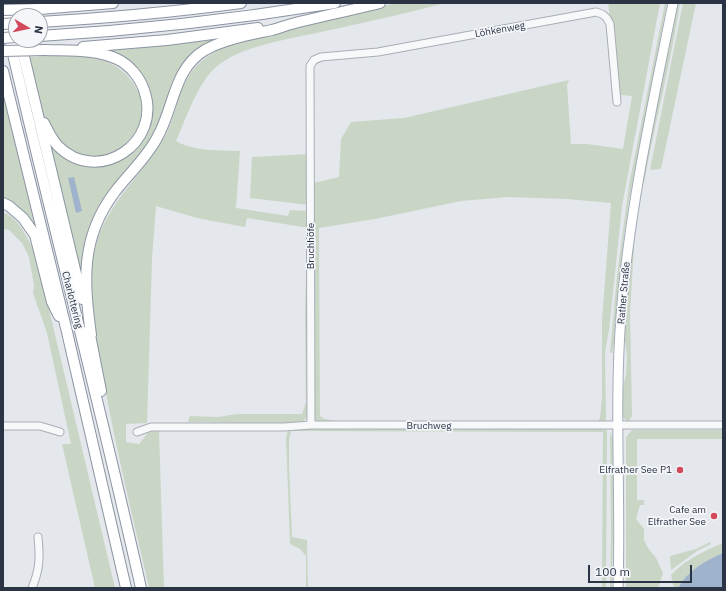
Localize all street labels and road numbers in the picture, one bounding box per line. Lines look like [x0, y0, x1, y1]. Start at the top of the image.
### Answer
street label: Löhkenweg [474, 20, 526, 40]
street label: Bruchhöfe [305, 223, 317, 269]
street label: Rather Straße [615, 261, 633, 325]
street label: Charlottering [59, 270, 85, 330]
street label: Bruchweg [407, 420, 451, 432]

